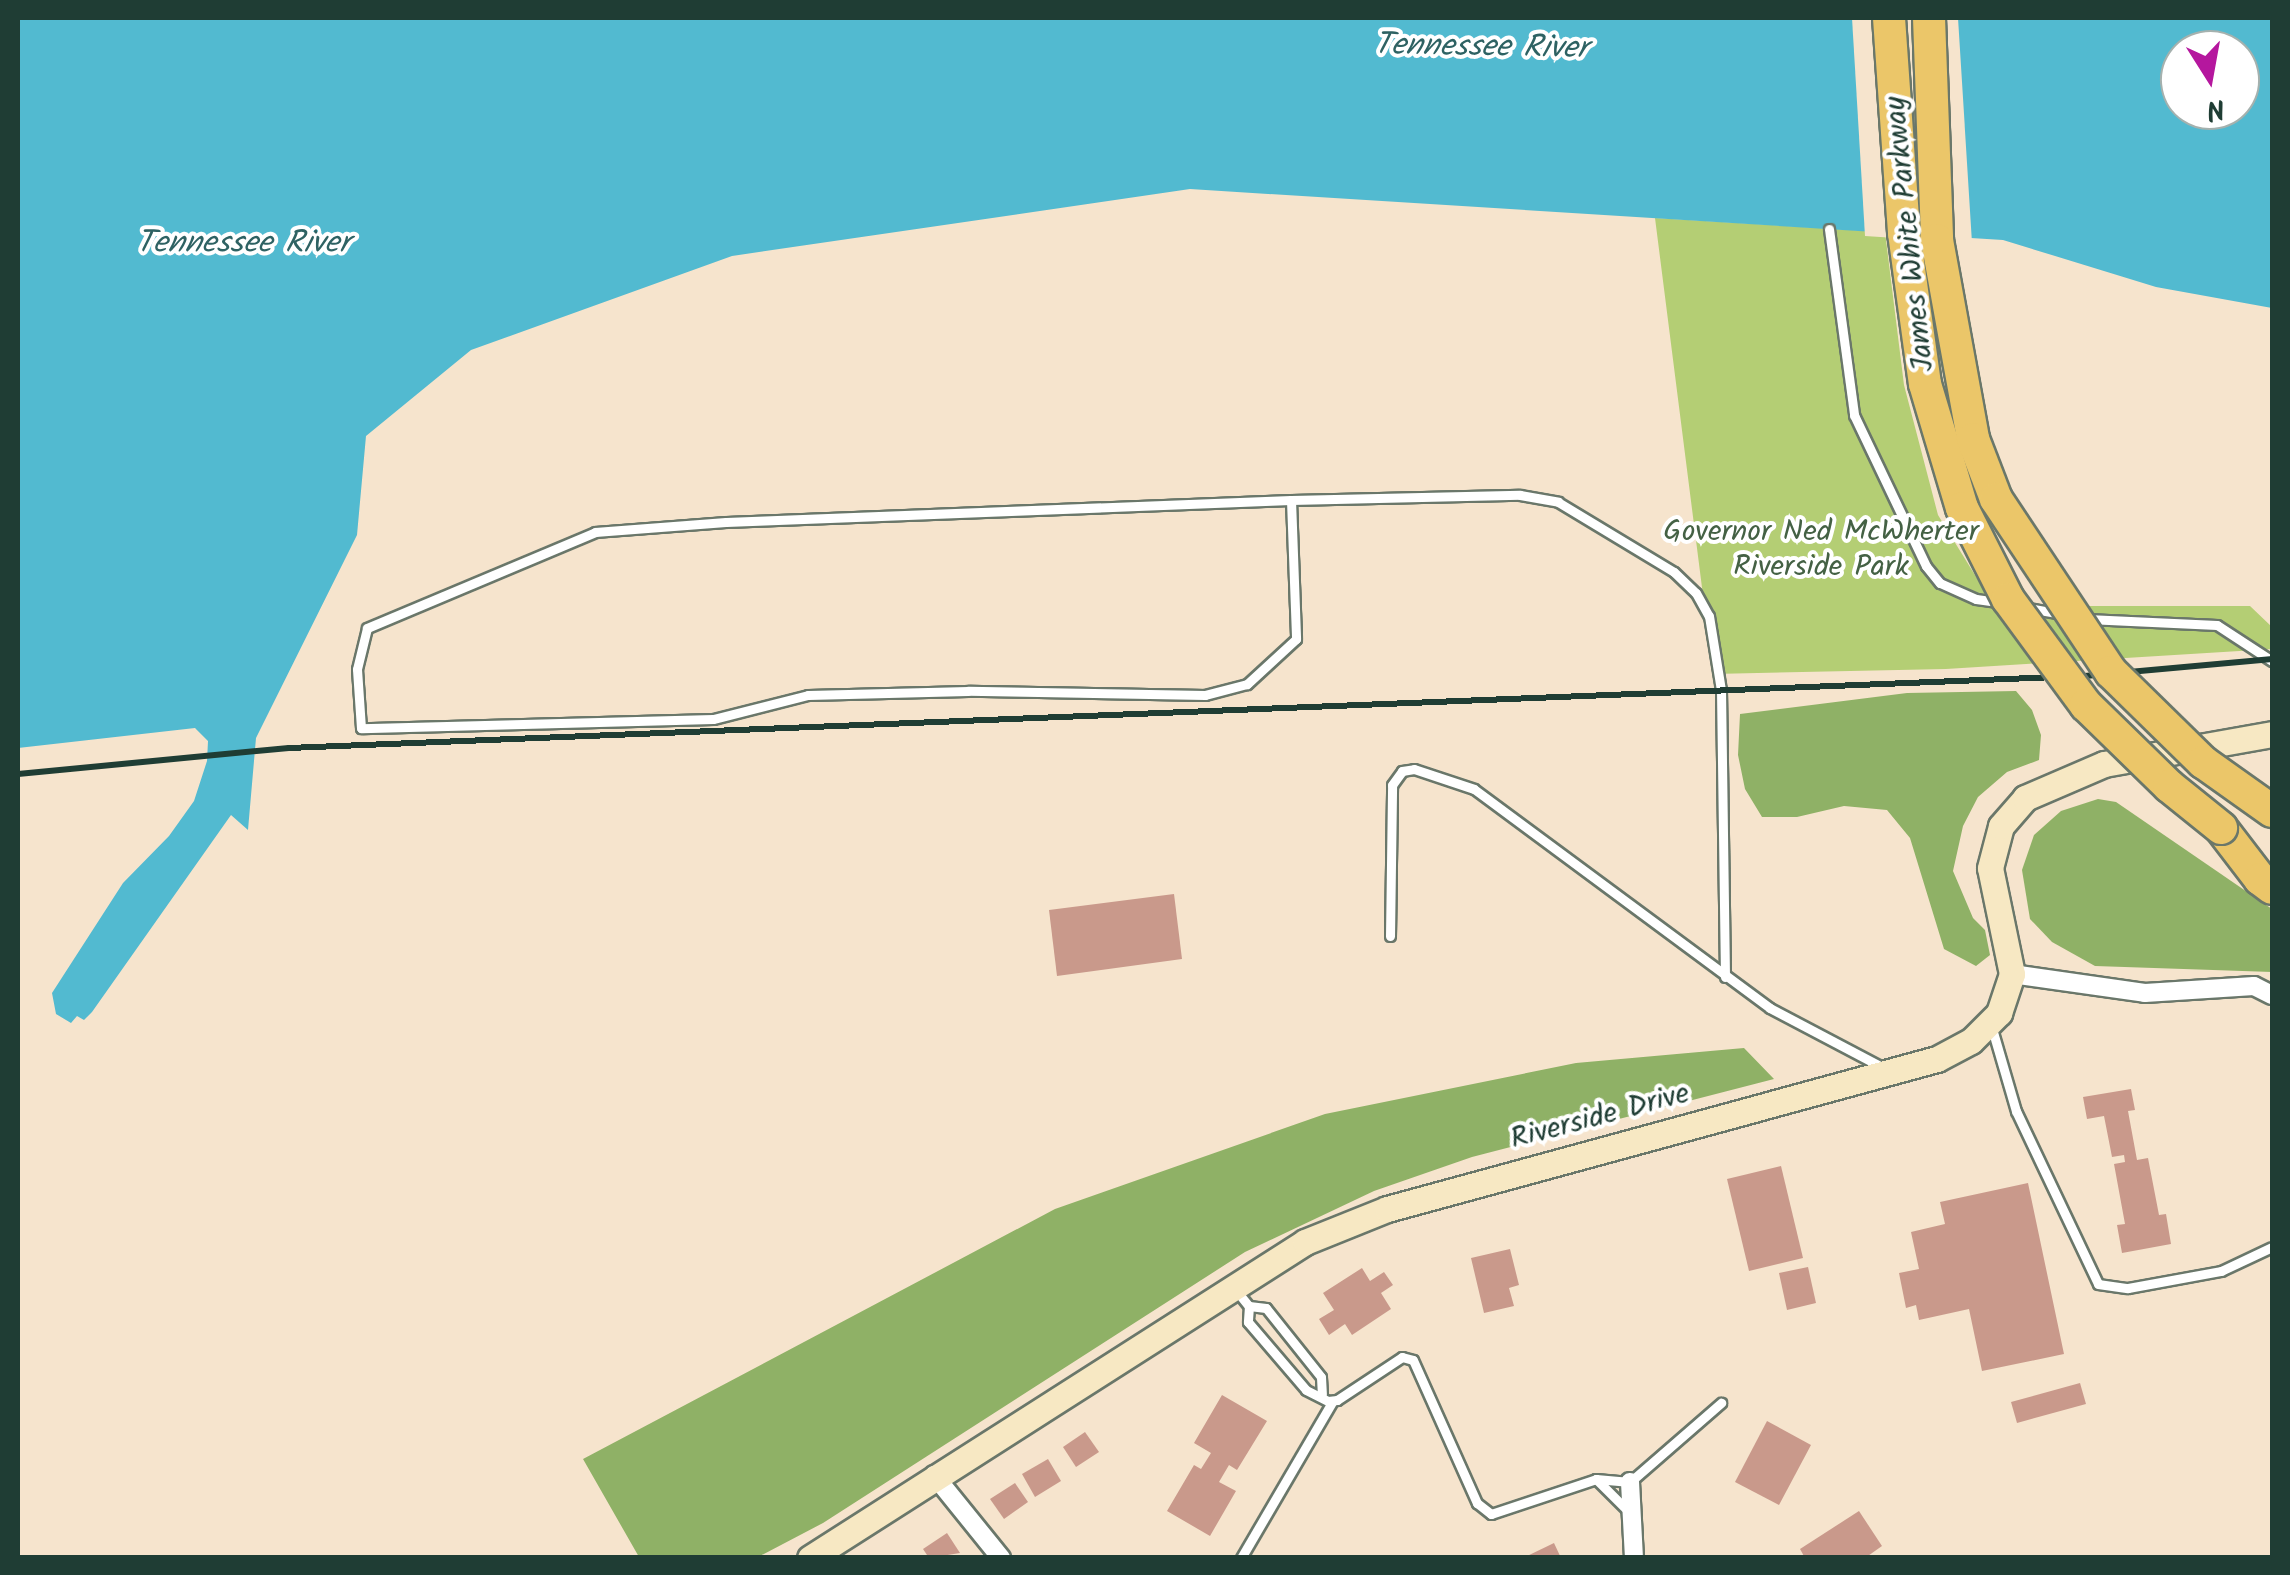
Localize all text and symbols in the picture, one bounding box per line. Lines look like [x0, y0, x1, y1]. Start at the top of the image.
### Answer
water label: Tennessee River [1374, 27, 1588, 69]
north arrow [2160, 30, 2260, 130]
text: N [2202, 84, 2228, 132]
street label: James White Parkway [1878, 94, 1942, 374]
water label: Tennessee River [136, 225, 350, 263]
park label: Governor Ned McWherter Riverside Park [1663, 514, 1979, 584]
street label: Riverside Drive [1507, 1076, 1693, 1158]

